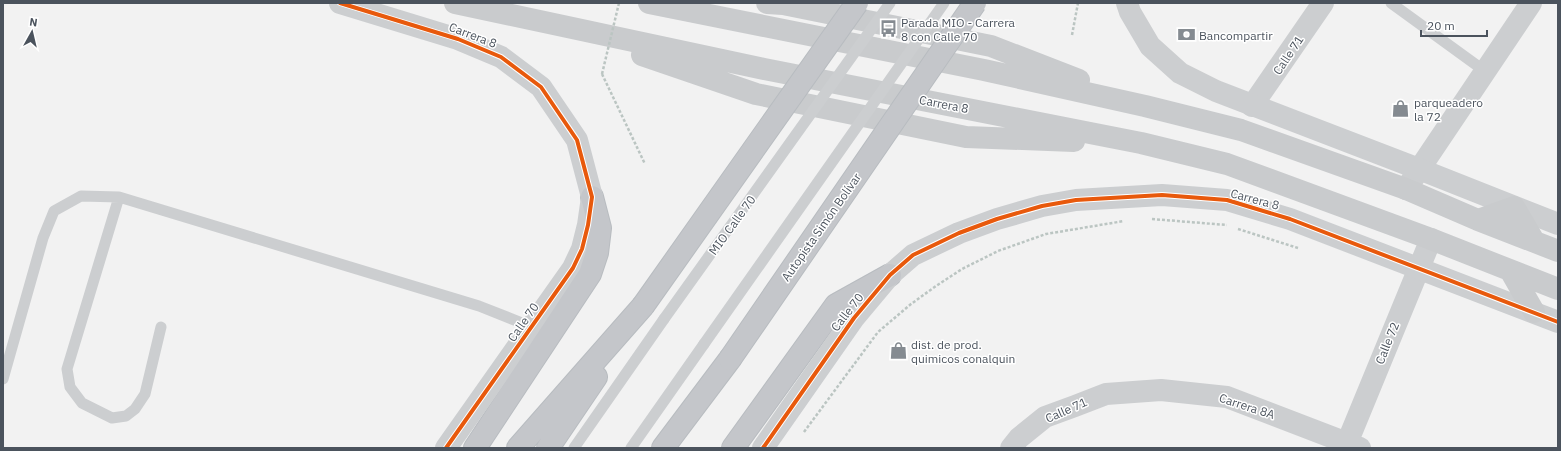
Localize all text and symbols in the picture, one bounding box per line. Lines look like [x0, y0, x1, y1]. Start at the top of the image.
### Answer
north arrow [12, 12, 52, 52]
scale bar [1421, 12, 1487, 38]
text: N [28, 15, 38, 30]
place label: Parada MIO - Carrera 8 con Calle 70 [901, 15, 1016, 44]
text: 20 m [1427, 18, 1455, 33]
street label: Carrera 8 [447, 19, 499, 51]
bus stop icon: Parada MIO - Carrera 8 con Calle 70 [878, 19, 898, 39]
bank icon: Bancompartir [1176, 25, 1196, 45]
place label: Bancompartir [1199, 28, 1273, 43]
street label: Calle 71 [1269, 33, 1307, 77]
street label: Carrera 8 [918, 92, 970, 116]
place label: parqueadero la 72 [1414, 95, 1483, 124]
shop icon: parqueadero la 72 [1391, 99, 1411, 119]
street label: Autopista Simón Bolívar [778, 169, 864, 284]
street label: Carrera 8 [1229, 185, 1281, 213]
street label: MIO Calle 70 [705, 192, 759, 258]
street label: Calle 70 [827, 290, 867, 334]
street label: Calle 70 [504, 300, 542, 344]
street label: Calle 72 [1372, 320, 1402, 366]
place label: dist. de prod. quimicos conalquin [911, 337, 1015, 366]
shop icon: dist. de prod. quimicos conalquin [888, 341, 908, 361]
street label: Carrera 8A [1217, 390, 1277, 422]
street label: Calle 71 [1043, 394, 1089, 426]

